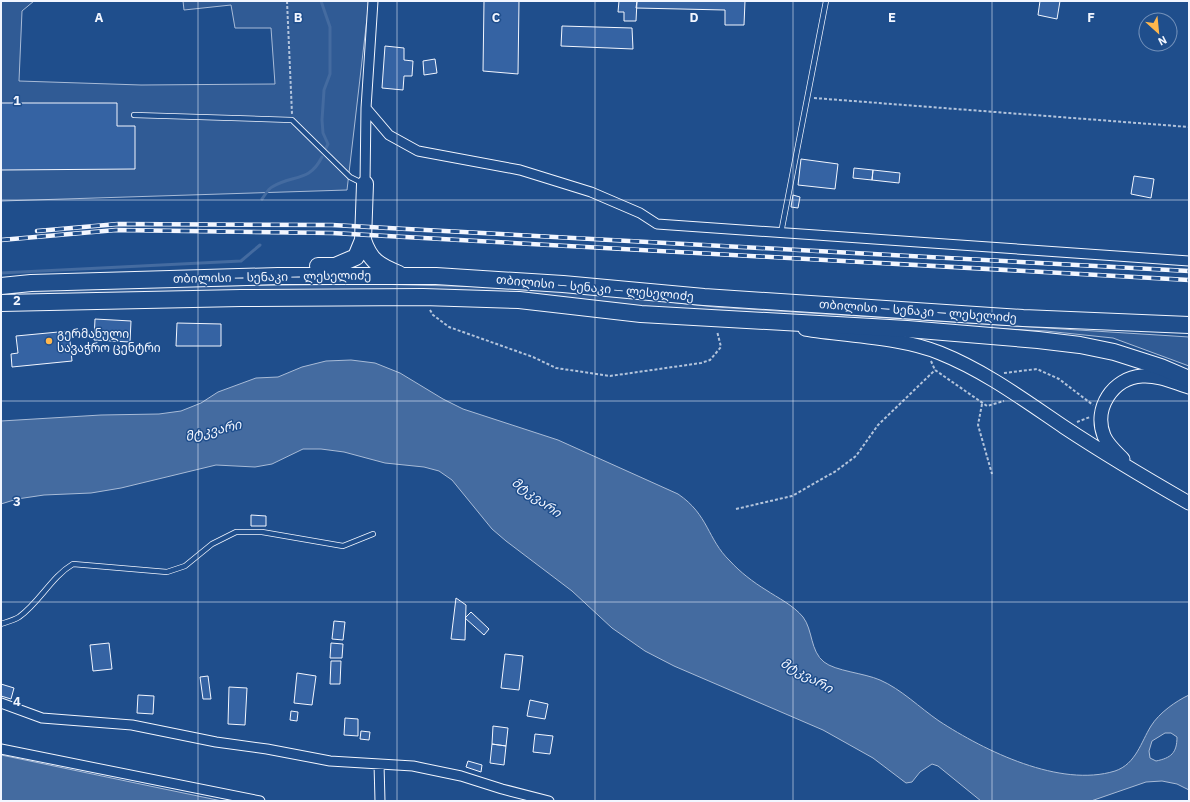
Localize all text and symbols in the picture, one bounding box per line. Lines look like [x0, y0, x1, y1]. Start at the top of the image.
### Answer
text: A [95, 9, 104, 26]
text: B [294, 9, 303, 26]
text: C [492, 9, 501, 26]
text: D [689, 9, 699, 26]
text: E [888, 9, 896, 26]
text: F [1087, 9, 1095, 26]
north arrow [1138, 12, 1178, 52]
text: N [1156, 33, 1169, 49]
text: 1 [13, 92, 21, 109]
street label: თბილისი — სენაკი — ლესელიძე [173, 267, 371, 287]
street label: თბილისი — სენაკი — ლესელიძე [495, 271, 695, 305]
text: 2 [13, 292, 21, 309]
street label: თბილისი — სენაკი — ლესელიძე [818, 296, 1018, 326]
place label: გერმანული სავაჭრო ცენტრი [57, 326, 161, 355]
marker: გერმანული სავაჭრო ცენტრი [44, 336, 54, 346]
water label: მტკვარი [183, 416, 244, 445]
water label: მტკვარი [508, 474, 565, 521]
text: 3 [13, 493, 21, 510]
water label: მტკვარი [778, 654, 836, 697]
text: 4 [13, 693, 21, 710]

